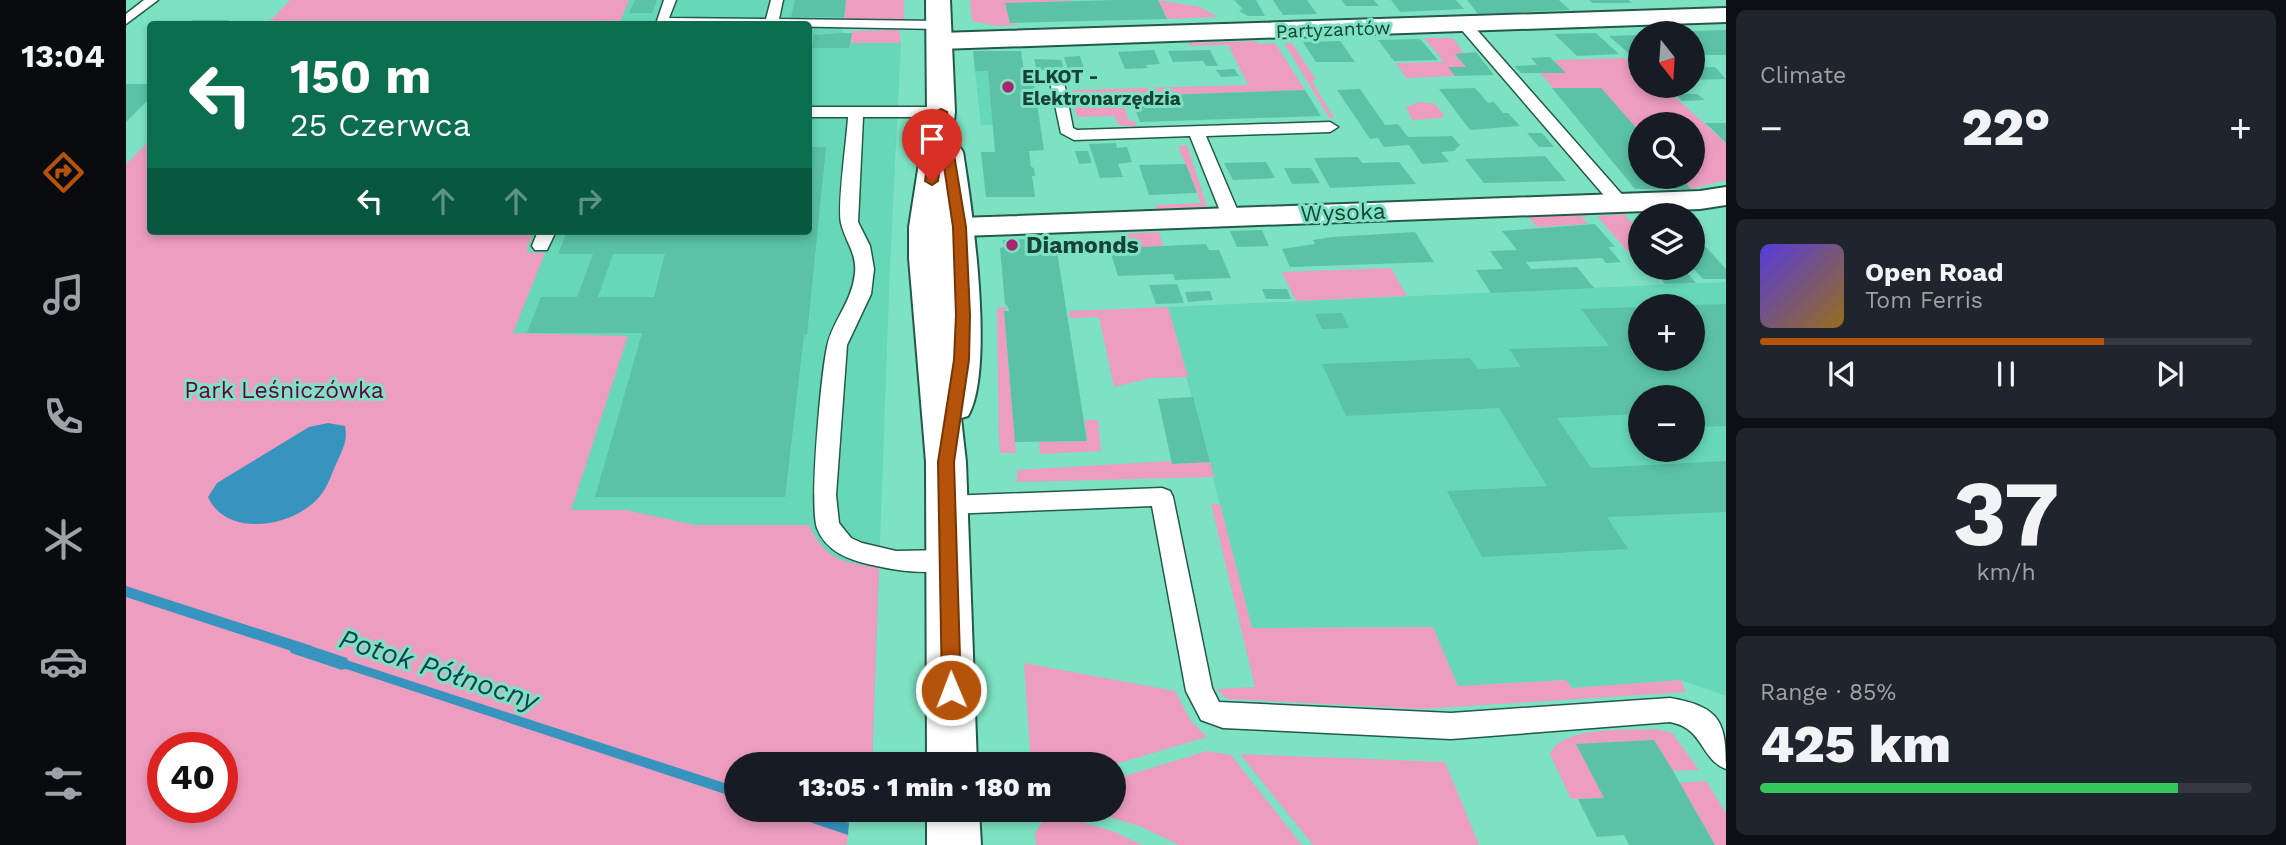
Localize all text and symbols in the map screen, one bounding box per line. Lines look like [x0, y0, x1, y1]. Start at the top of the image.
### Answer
street label: Partyzantów [1275, 16, 1391, 43]
north arrow [1628, 21, 1704, 98]
map controls [1628, 21, 1705, 462]
text: 13:04 [21, 37, 105, 75]
text: 150 m [290, 47, 431, 105]
icon: left [175, 49, 266, 140]
text: Climate [1760, 62, 1846, 89]
place label: ELKOT - Elektronarzędzia [1022, 65, 1181, 110]
marker: ELKOT - Elektronarzędzia [1000, 79, 1016, 95]
text: 22° [1962, 97, 2050, 158]
text: 25 Czerwca [290, 106, 471, 144]
text: − [1760, 106, 1783, 150]
text: + [2229, 106, 2252, 150]
pin [902, 109, 962, 181]
button: search [1628, 112, 1705, 189]
icon: arrive [913, 120, 951, 158]
icon: directions [39, 148, 88, 197]
icon: left [351, 182, 389, 220]
icon: ahead [424, 182, 462, 220]
icon: ahead [497, 182, 535, 220]
icon: right [570, 182, 608, 220]
street label: Wysoka [1300, 198, 1386, 227]
button: layers [1628, 203, 1705, 280]
place label: Diamonds [1026, 232, 1139, 259]
marker: Diamonds [1004, 237, 1020, 253]
text: Open Road [1865, 257, 2003, 287]
icon: music [39, 270, 88, 319]
text: Tom Ferris [1865, 287, 1983, 314]
button: + [1628, 294, 1705, 371]
icon: previous [1823, 355, 1861, 393]
icon: pause [1987, 355, 2025, 393]
icon: next [2151, 355, 2189, 393]
park label: Park Leśniczówka [184, 377, 384, 404]
button: − [1628, 385, 1705, 462]
icon: phone [39, 392, 88, 441]
text: 37 [1953, 460, 2059, 567]
icon: climate [39, 515, 88, 564]
text: km/h [1976, 559, 2036, 586]
water label: Potok Północny [335, 622, 544, 718]
icon: car [39, 637, 88, 686]
position arrow [914, 653, 988, 727]
text: Range · 85% [1760, 679, 1896, 706]
text: 425 km [1760, 714, 1951, 775]
speed limit sign: 40 [147, 732, 238, 823]
icon: filters [39, 759, 88, 808]
text: 13:05 · 1 min · 180 m [799, 772, 1051, 802]

